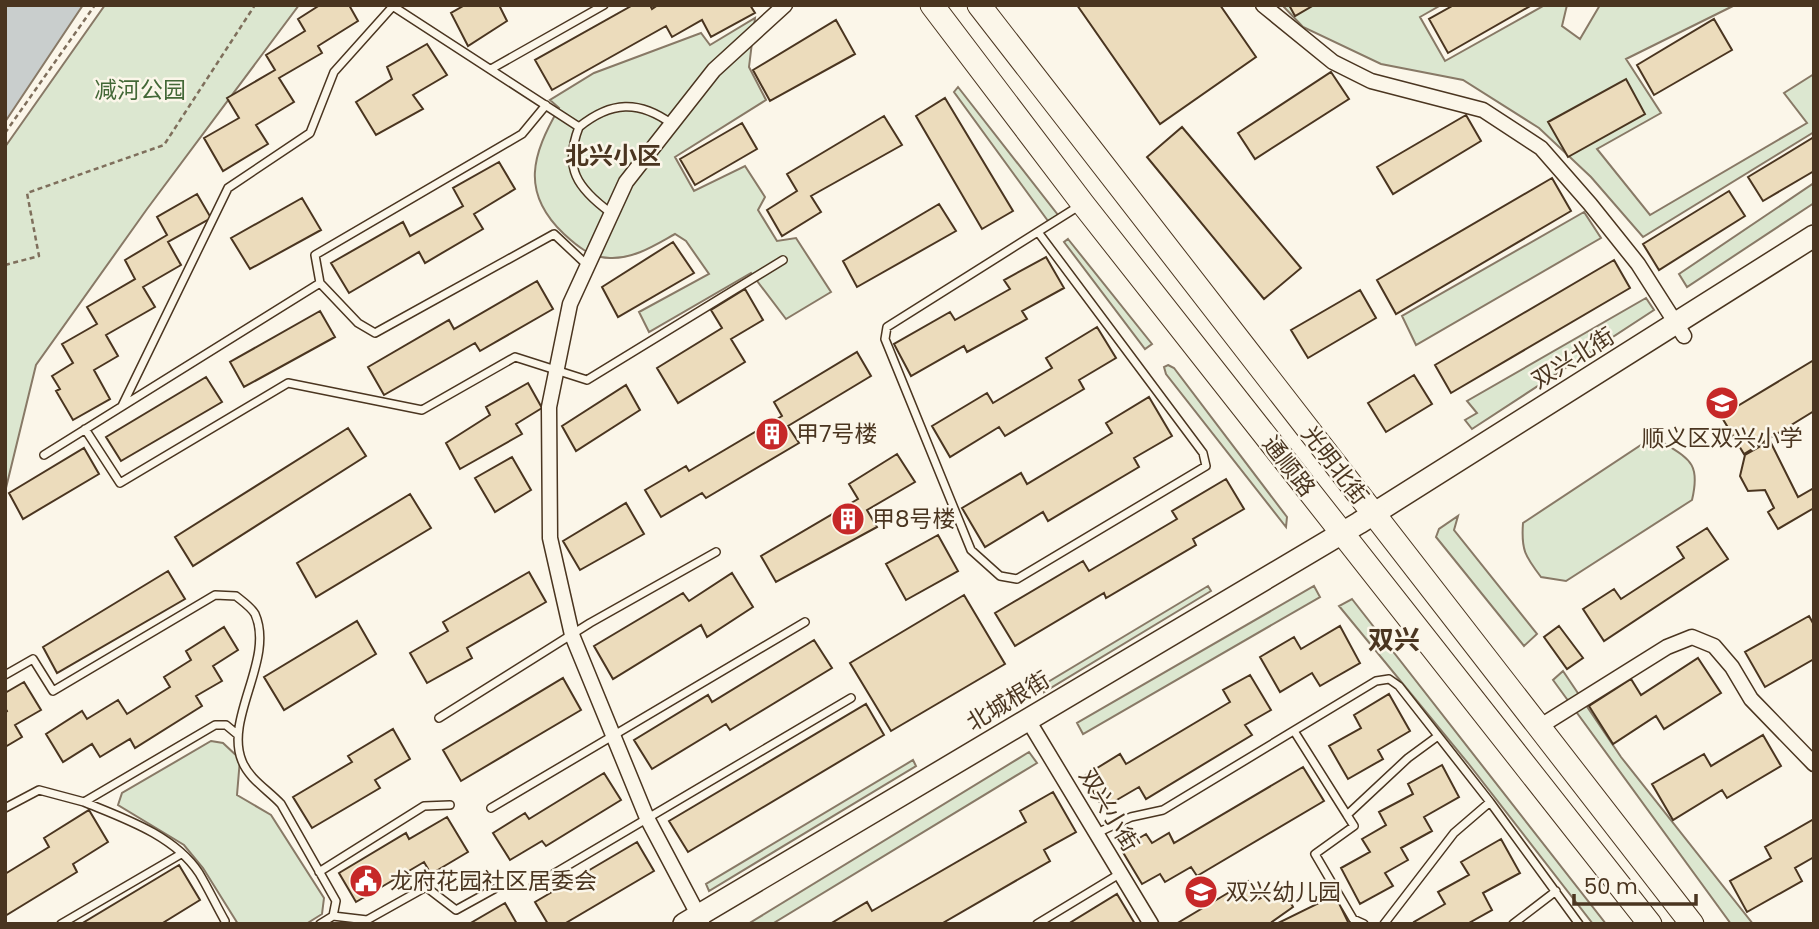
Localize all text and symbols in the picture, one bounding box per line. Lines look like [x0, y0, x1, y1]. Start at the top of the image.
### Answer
park label: 减河公园 [94, 74, 186, 106]
district label: 北兴小区 [565, 139, 661, 172]
street label: 双兴北街 [1526, 320, 1620, 396]
school or university icon: 顺义区双兴小学 [1703, 384, 1741, 422]
building icon: 甲7号楼 [753, 415, 791, 453]
place label: 甲7号楼 [796, 418, 878, 450]
street label: 光明北街 [1294, 419, 1376, 511]
place label: 顺义区双兴小学 [1642, 422, 1803, 454]
street label: 通顺路 [1255, 429, 1323, 503]
building icon: 甲8号楼 [829, 500, 867, 538]
place label: 甲8号楼 [872, 503, 956, 535]
district label: 双兴 [1368, 622, 1420, 658]
street label: 北城根街 [960, 664, 1056, 738]
street label: 双兴小街 [1072, 762, 1146, 858]
public building icon: 龙府花园社区居委会 [347, 862, 385, 900]
scale bar [1574, 862, 1696, 906]
place label: 龙府花园社区居委会 [390, 865, 597, 897]
text: 50 m [1584, 872, 1638, 901]
school or university icon: 双兴幼儿园 [1182, 873, 1220, 911]
place label: 双兴幼儿园 [1226, 876, 1341, 908]

